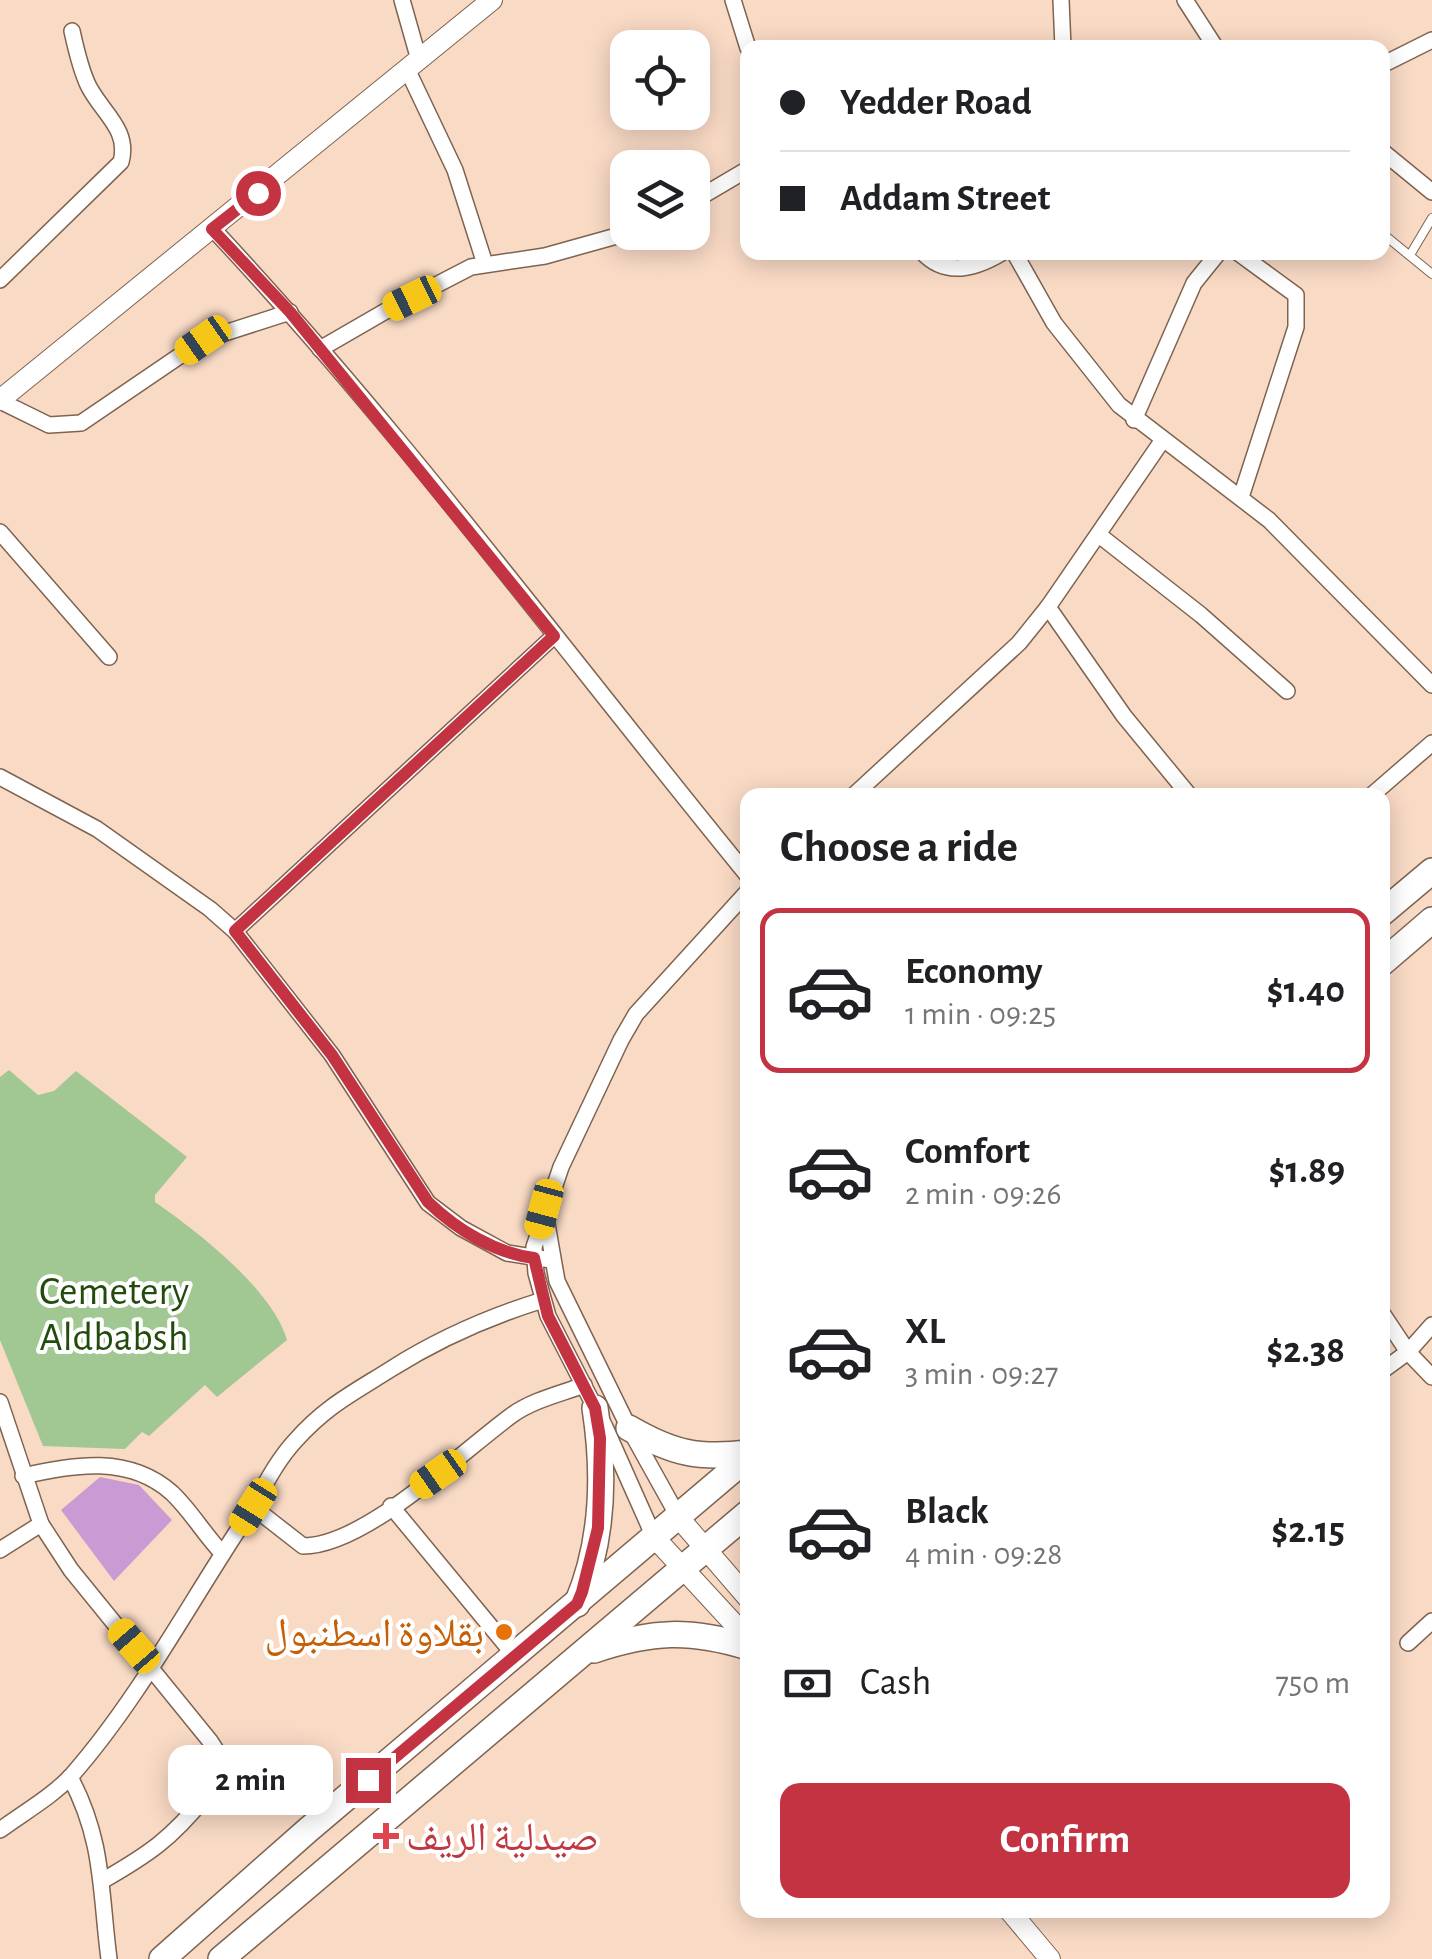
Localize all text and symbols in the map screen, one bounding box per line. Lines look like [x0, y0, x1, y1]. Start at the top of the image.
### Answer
map controls [610, 30, 710, 250]
button: locate [610, 30, 710, 130]
text: Yedder Road [840, 84, 1032, 122]
button: layers [610, 150, 710, 250]
route start [236, 171, 281, 216]
text: Addam Street [840, 180, 1050, 218]
car [378, 271, 446, 325]
car [170, 311, 236, 369]
text: Choose a ride [780, 825, 1018, 870]
icon: car [785, 946, 875, 1036]
text: Economy [905, 953, 1043, 991]
text: $1.40 [1267, 972, 1345, 1010]
text: 1 min · 09:25 [905, 998, 1056, 1030]
icon: car [785, 1126, 875, 1216]
text: Comfort [905, 1133, 1030, 1171]
text: $1.89 [1268, 1152, 1345, 1190]
car [522, 1176, 566, 1242]
text: 2 min · 09:26 [905, 1178, 1061, 1210]
park label: Cemetery Aldbabsh [39, 1272, 189, 1358]
icon: car [785, 1306, 875, 1396]
text: XL [905, 1313, 945, 1351]
text: $2.38 [1266, 1332, 1345, 1370]
text: 3 min · 09:27 [905, 1358, 1058, 1390]
car [405, 1445, 471, 1503]
car [224, 1474, 282, 1540]
icon: car [785, 1486, 875, 1576]
text: Black [905, 1493, 989, 1531]
text: $2.15 [1271, 1512, 1345, 1550]
text: 4 min · 09:28 [905, 1538, 1062, 1570]
car [103, 1614, 165, 1678]
place label: بقلاوة اسطنبول [265, 1614, 484, 1656]
marker: بقلاوة اسطنبول [493, 1621, 515, 1643]
icon: cash [780, 1656, 835, 1711]
text: Cash [860, 1664, 931, 1702]
text: 750 m [1276, 1667, 1350, 1699]
callout: 2 min [168, 1745, 333, 1815]
route end [346, 1758, 391, 1803]
text: 2 min [215, 1764, 286, 1796]
button: Confirm [780, 1783, 1350, 1898]
place label: صيدلية الريف [406, 1818, 599, 1859]
marker: صيدلية الريف [375, 1825, 397, 1847]

